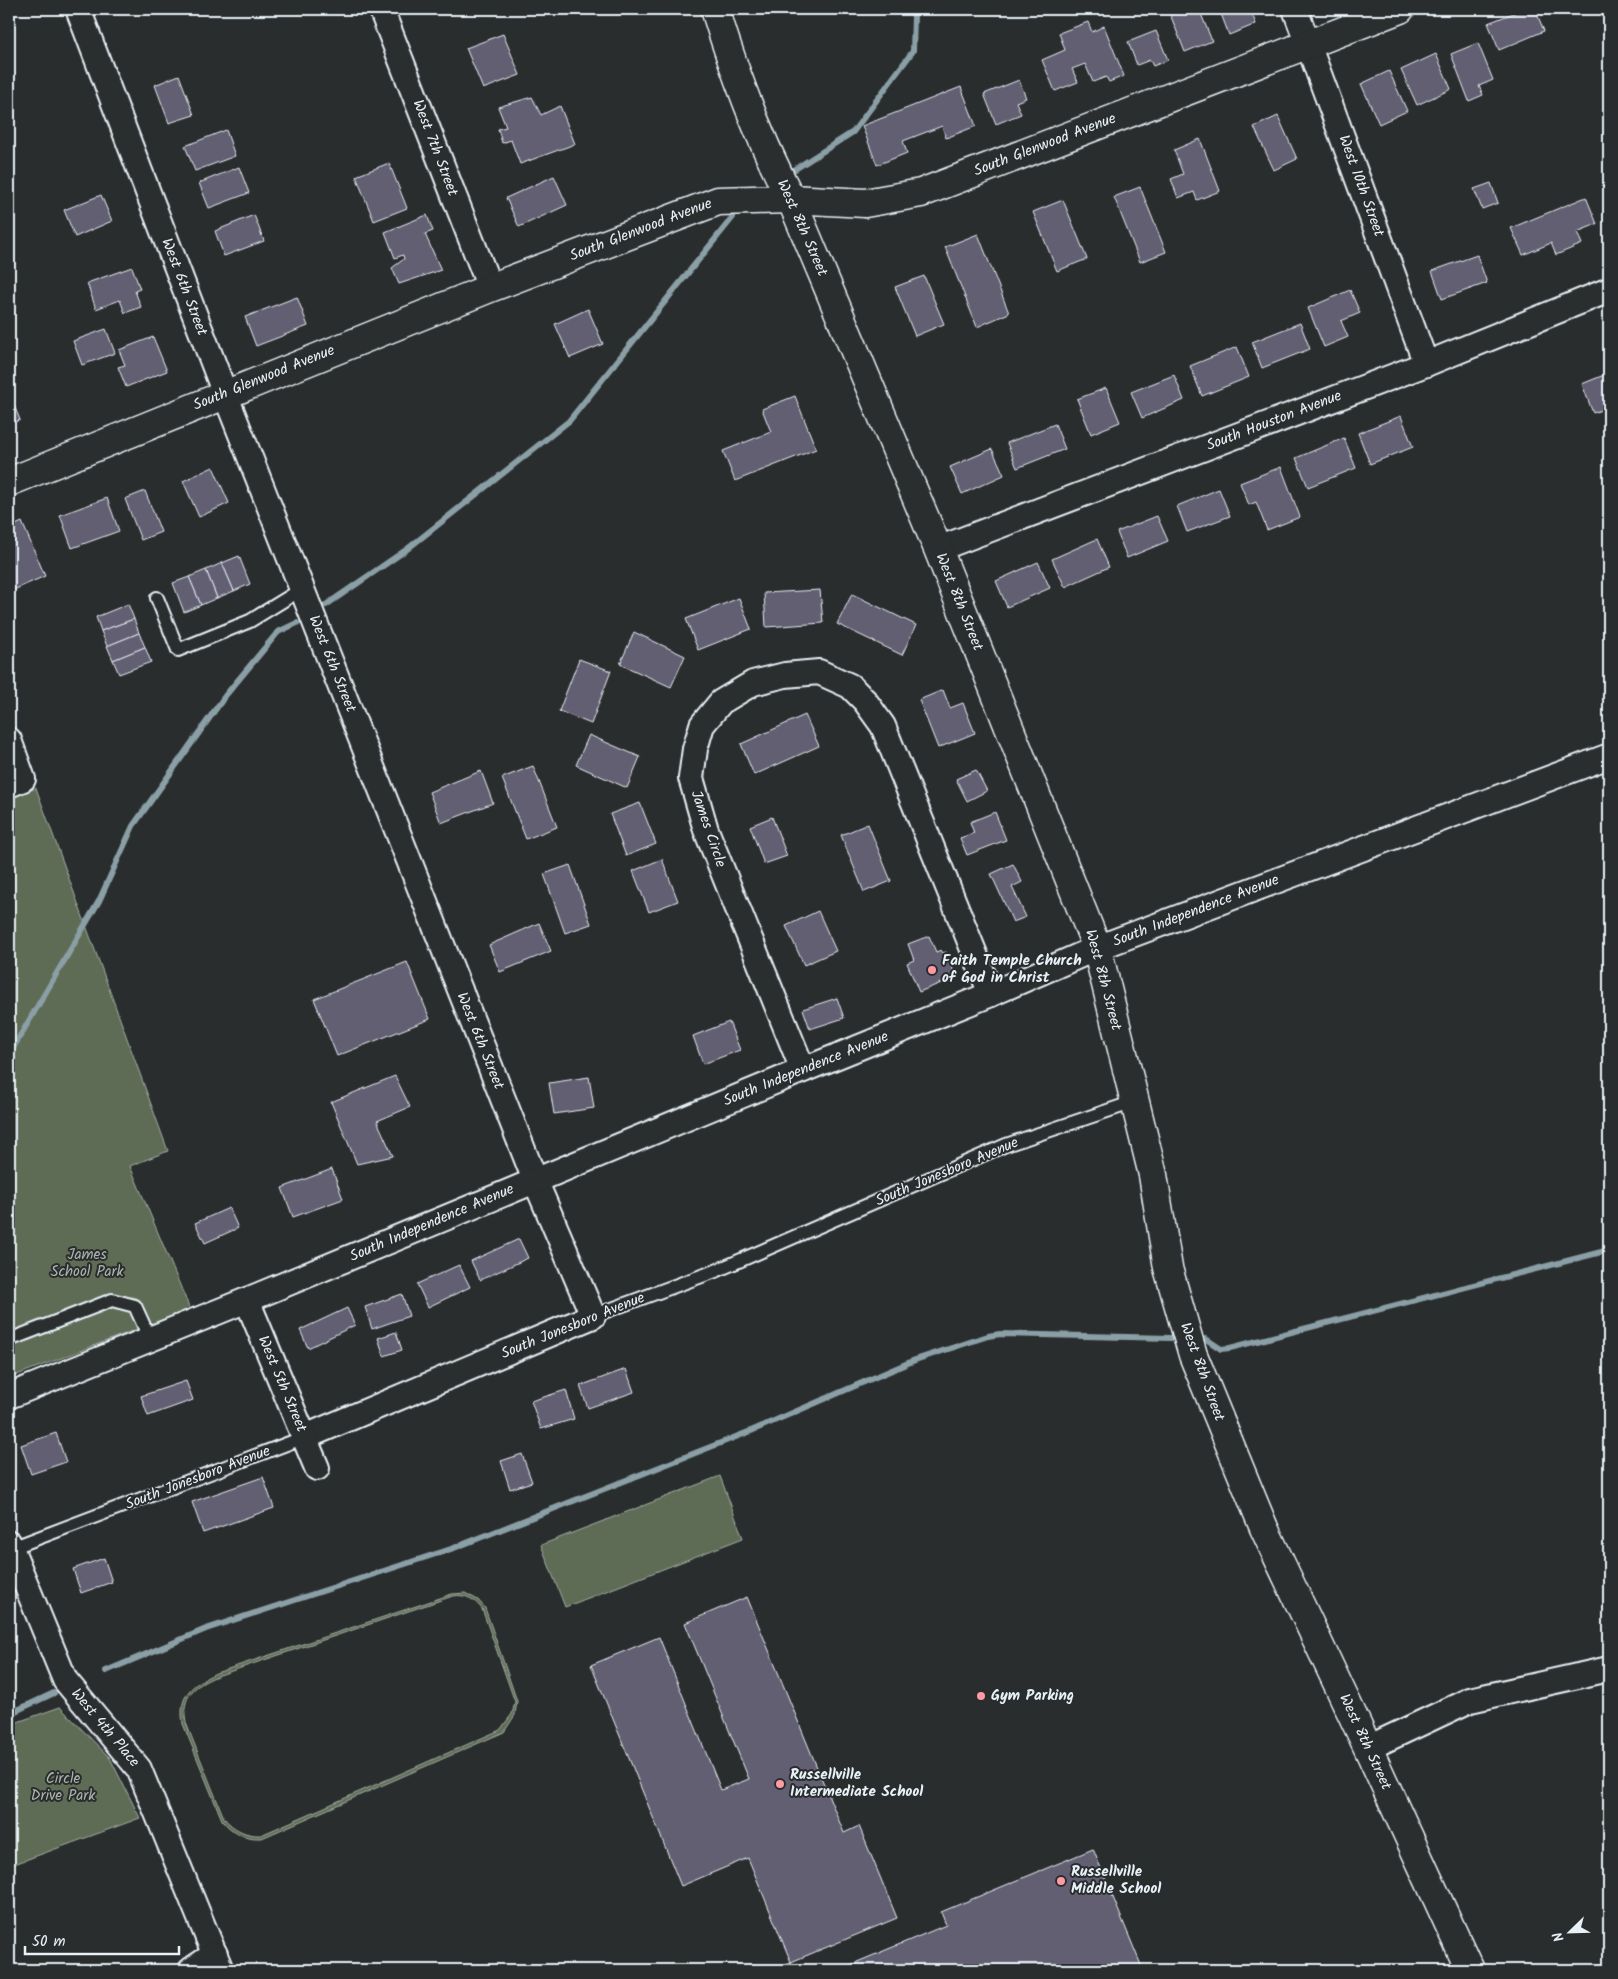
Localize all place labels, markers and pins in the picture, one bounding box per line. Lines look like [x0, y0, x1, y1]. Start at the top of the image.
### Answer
place label: Faith Temple Church of God in Christ [942, 949, 1082, 990]
marker: Faith Temple Church of God in Christ [926, 964, 938, 976]
place label: Gym Parking [991, 1684, 1074, 1708]
marker: Gym Parking [975, 1690, 987, 1702]
place label: Russellville Intermediate School [790, 1763, 923, 1804]
marker: Russellville Intermediate School [774, 1778, 786, 1790]
place label: Russellville Middle School [1071, 1860, 1161, 1901]
marker: Russellville Middle School [1055, 1875, 1067, 1887]

